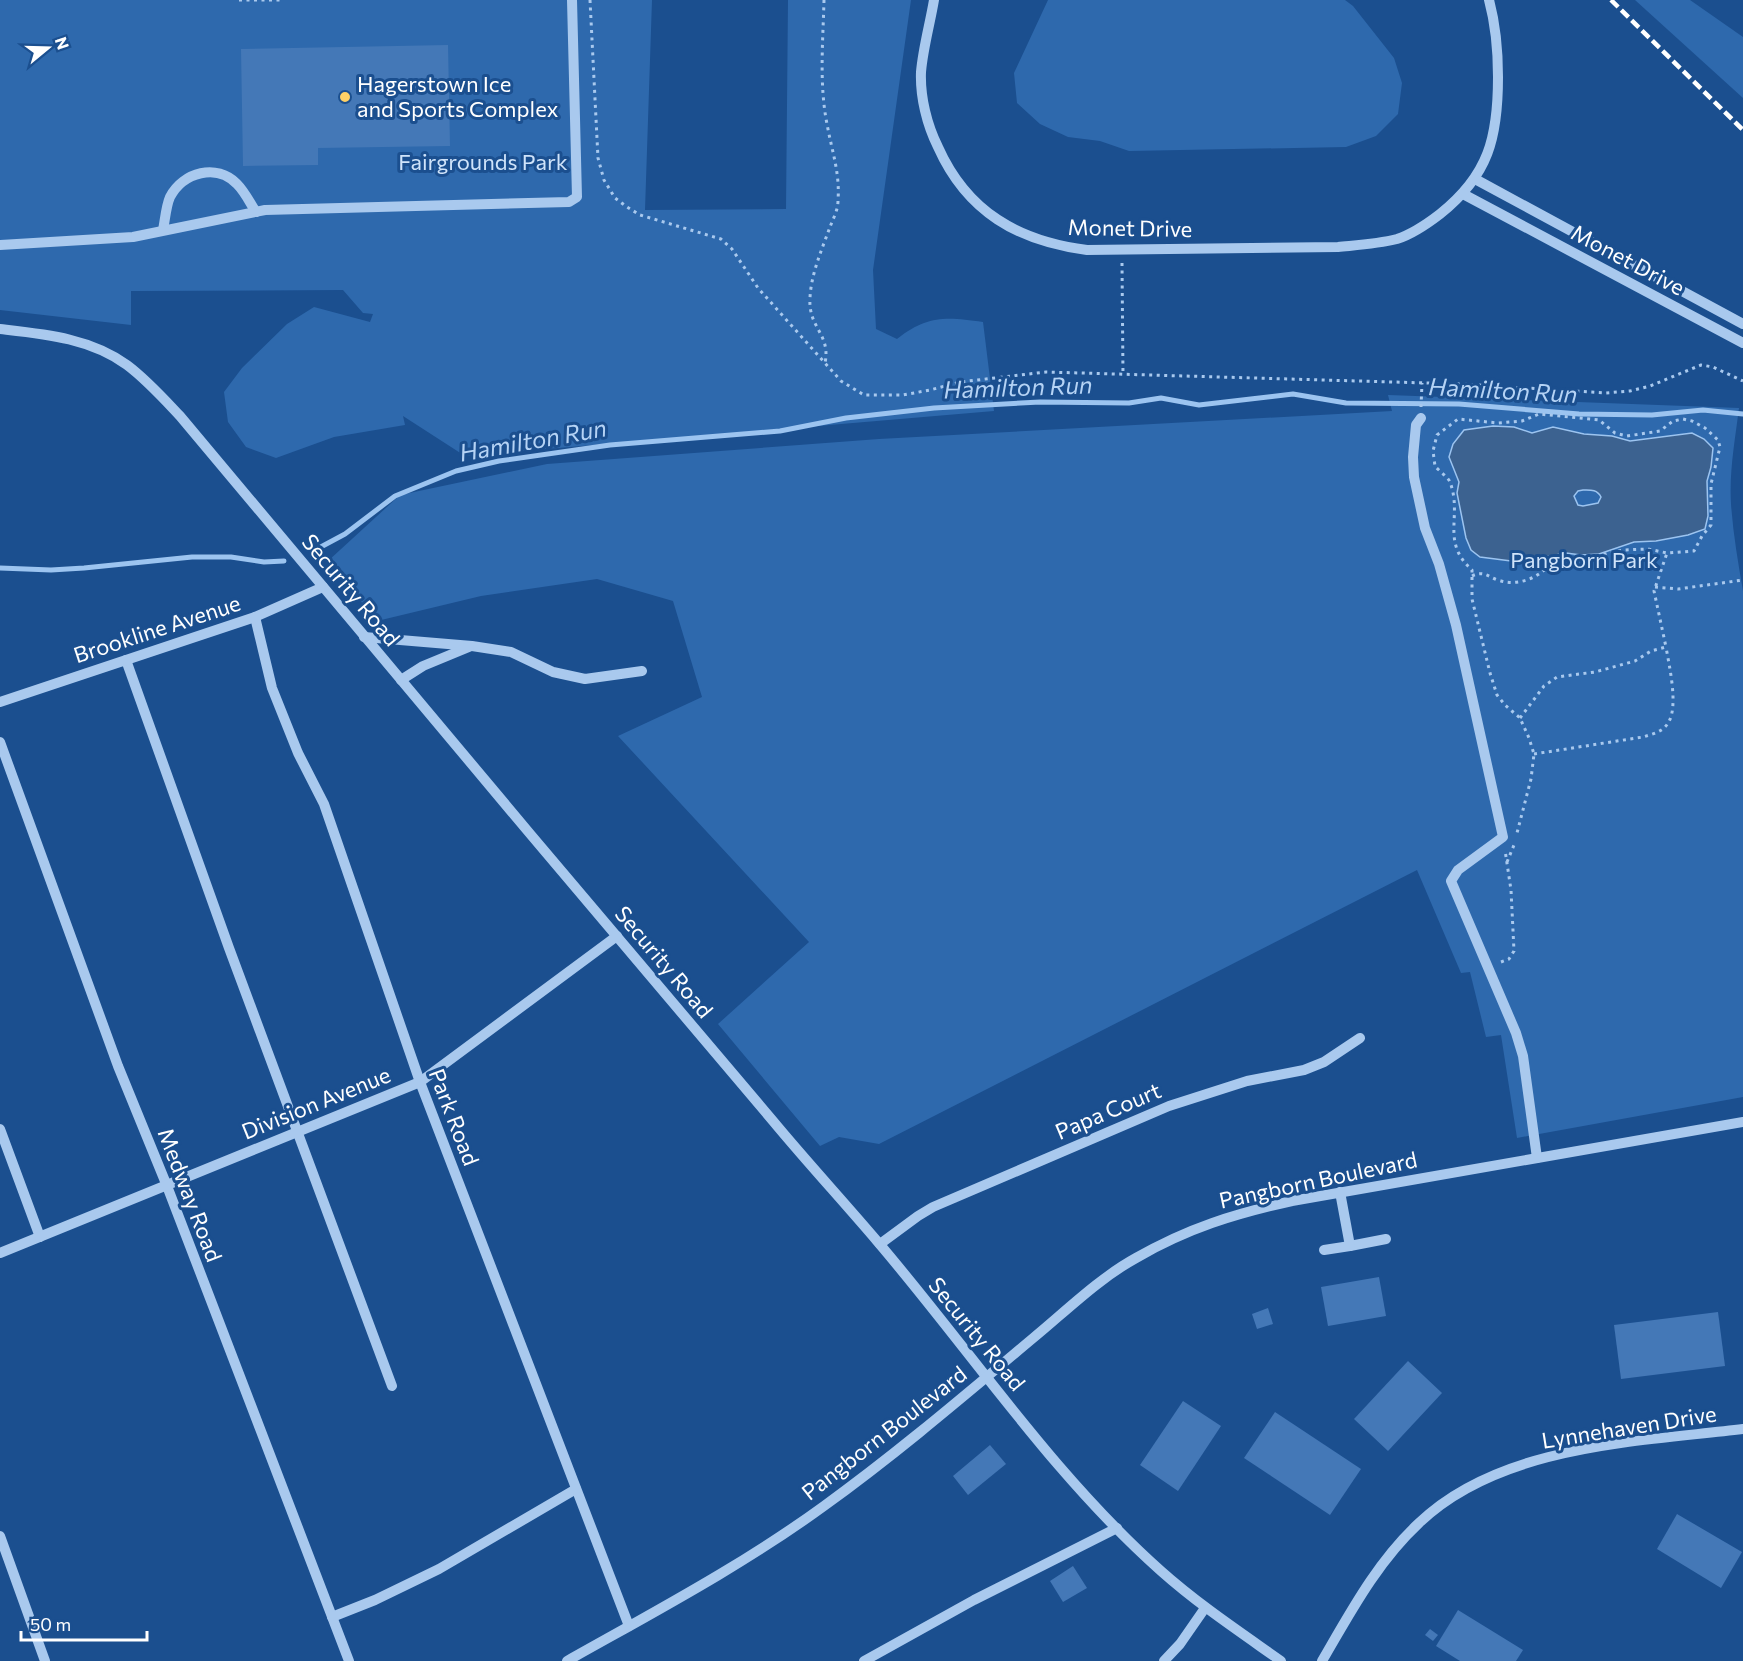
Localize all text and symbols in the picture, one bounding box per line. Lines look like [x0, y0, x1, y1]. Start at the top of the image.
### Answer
north arrow [18, 18, 78, 78]
text: N [52, 34, 74, 52]
place label: Hagerstown Ice and Sports Complex [357, 70, 559, 122]
marker: Hagerstown Ice and Sports Complex [338, 90, 352, 104]
park label: Fairgrounds Park [398, 148, 568, 175]
street label: Monet Drive [1067, 213, 1193, 242]
street label: Monet Drive [1567, 218, 1690, 301]
water label: Hamilton Run [943, 369, 1093, 404]
water label: Hamilton Run [1428, 371, 1578, 408]
water label: Hamilton Run [457, 412, 609, 467]
street label: Security Road [297, 528, 406, 651]
park label: Pangborn Park [1510, 546, 1658, 573]
street label: Brookline Avenue [70, 589, 244, 668]
street label: Security Road [610, 900, 719, 1023]
street label: Division Avenue [238, 1060, 394, 1145]
street label: Park Road [424, 1065, 485, 1169]
street label: Papa Court [1051, 1076, 1165, 1145]
street label: Medway Road [153, 1124, 228, 1265]
street label: Pangborn Boulevard [1216, 1145, 1419, 1214]
street label: Security Road [923, 1272, 1031, 1396]
street label: Pangborn Boulevard [796, 1360, 972, 1505]
street label: Lynnehaven Drive [1540, 1399, 1718, 1454]
scale bar [21, 1604, 147, 1642]
text: 50 m [30, 1613, 71, 1635]

